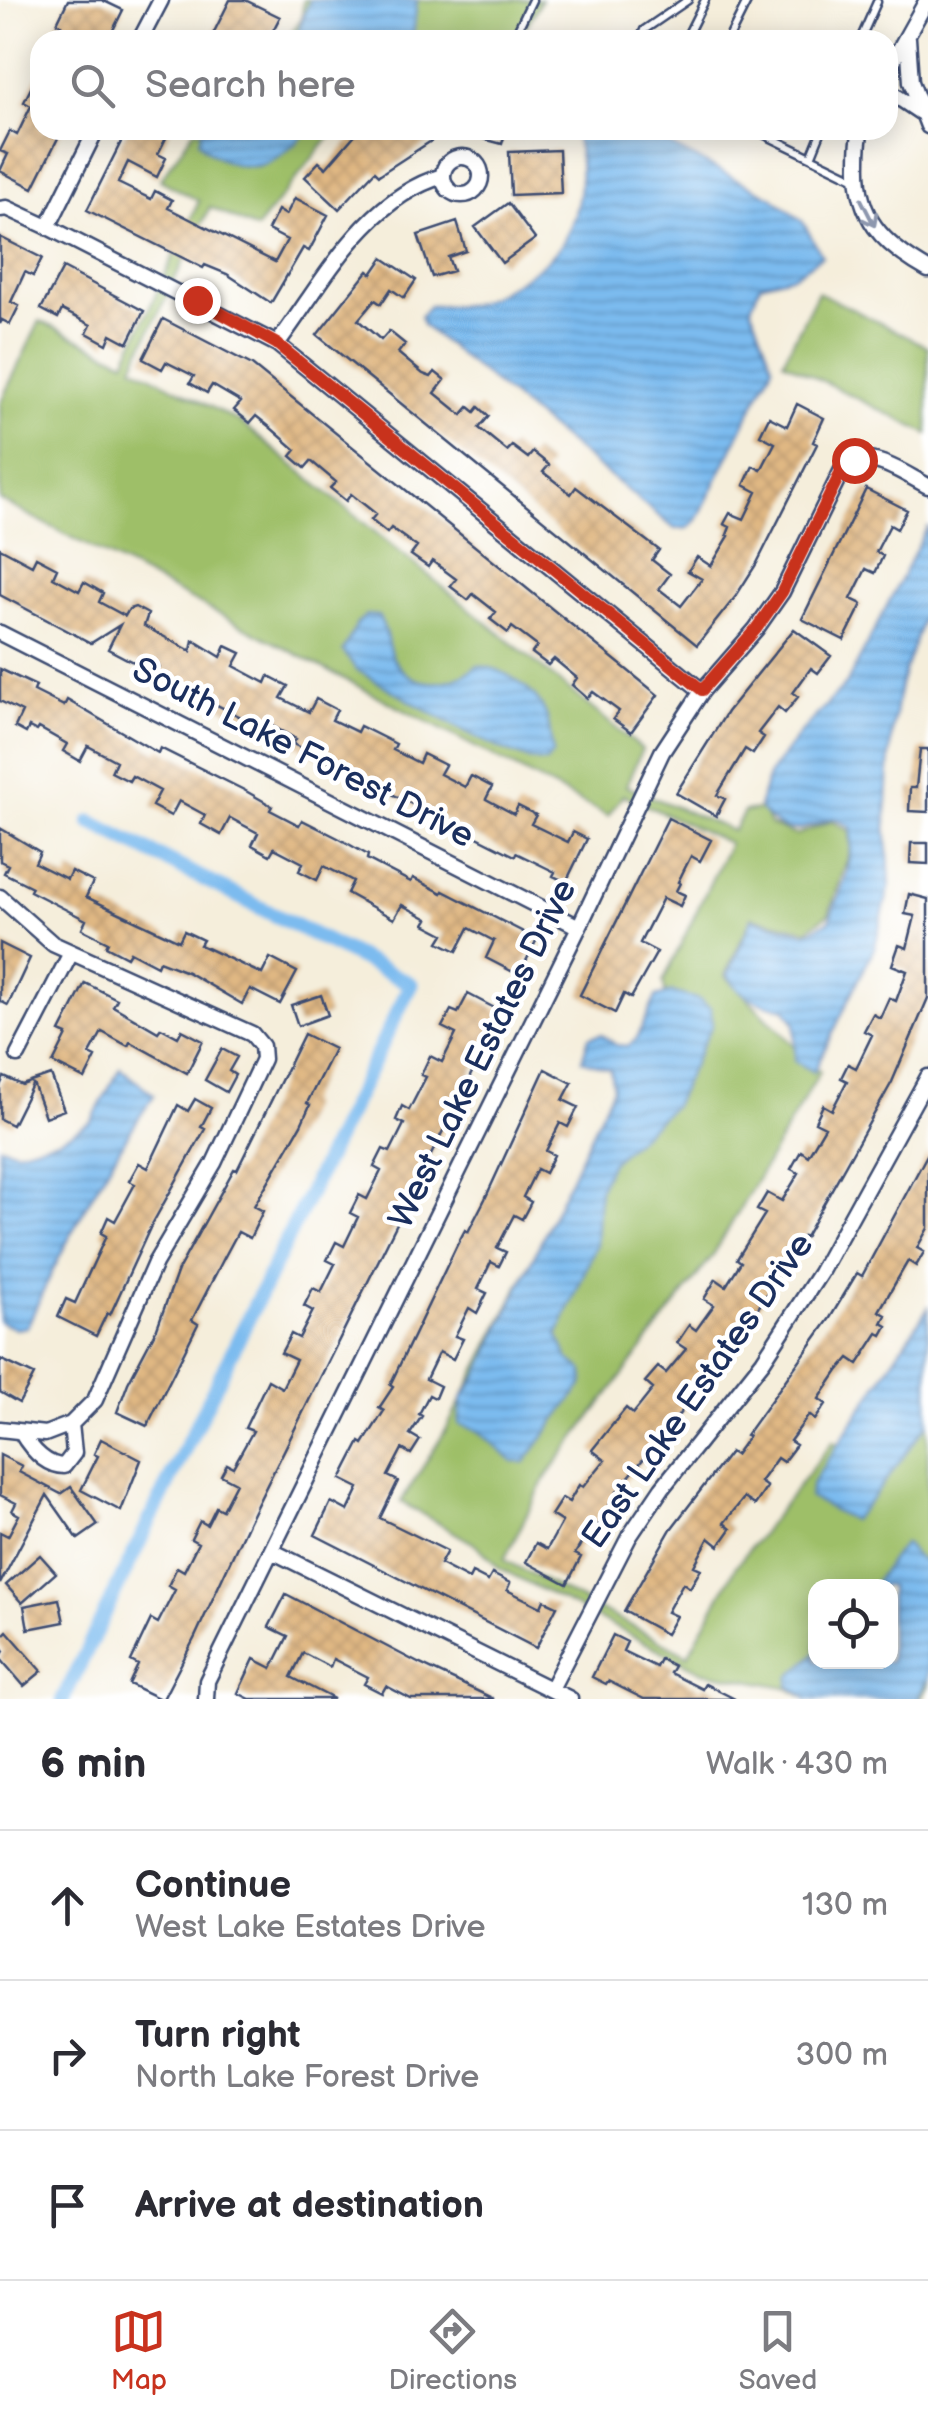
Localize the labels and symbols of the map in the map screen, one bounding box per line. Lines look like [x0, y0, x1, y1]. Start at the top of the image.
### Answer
one-way arrow [859, 197, 878, 227]
route end [175, 278, 221, 324]
route start [832, 438, 878, 484]
street label: South Lake Forest Drive [125, 648, 481, 858]
street label: West Lake Estates Drive [380, 872, 586, 1236]
street label: East Lake Estates Drive [573, 1225, 823, 1557]

